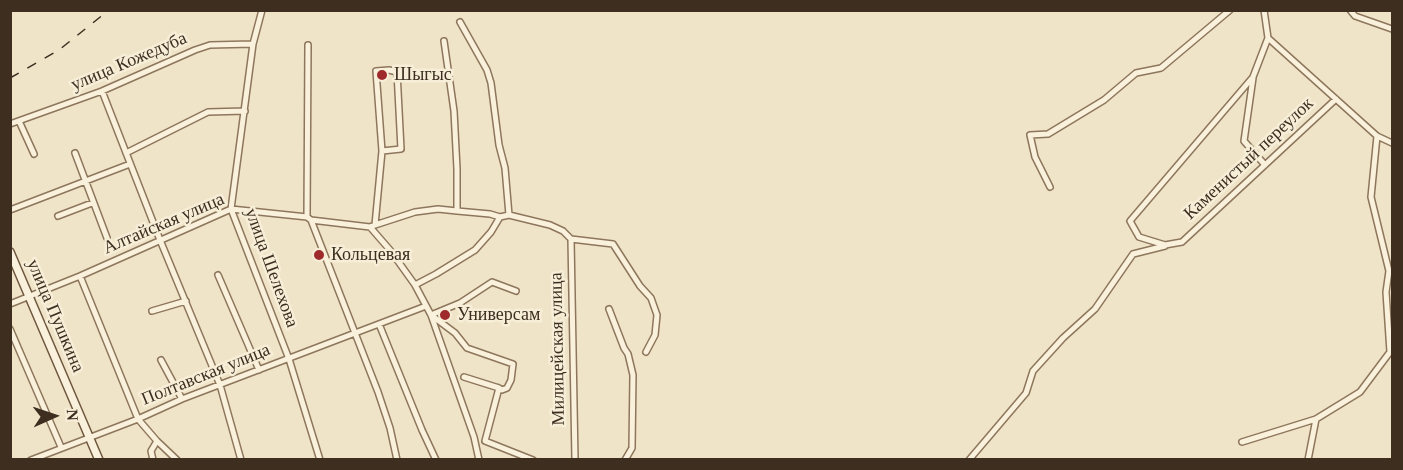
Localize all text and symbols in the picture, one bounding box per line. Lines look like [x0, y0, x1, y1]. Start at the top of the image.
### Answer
street label: улица Кожедуба [68, 28, 190, 96]
place label: Шыгыс [394, 64, 452, 86]
marker: Шыгыс [375, 68, 389, 82]
street label: Каменистый переулок [1180, 93, 1318, 225]
street label: Алтайская улица [100, 189, 228, 259]
street label: улица Шелехова [239, 205, 303, 331]
place label: Кольцевая [331, 244, 410, 266]
marker: Кольцевая [312, 248, 326, 262]
street label: улица Пушкина [21, 256, 89, 376]
street label: Милицейская улица [546, 272, 570, 426]
place label: Универсам [457, 304, 540, 326]
marker: Универсам [438, 308, 452, 322]
street label: Полтавская улица [138, 339, 274, 411]
north arrow [24, 386, 84, 446]
text: N [64, 409, 81, 421]

